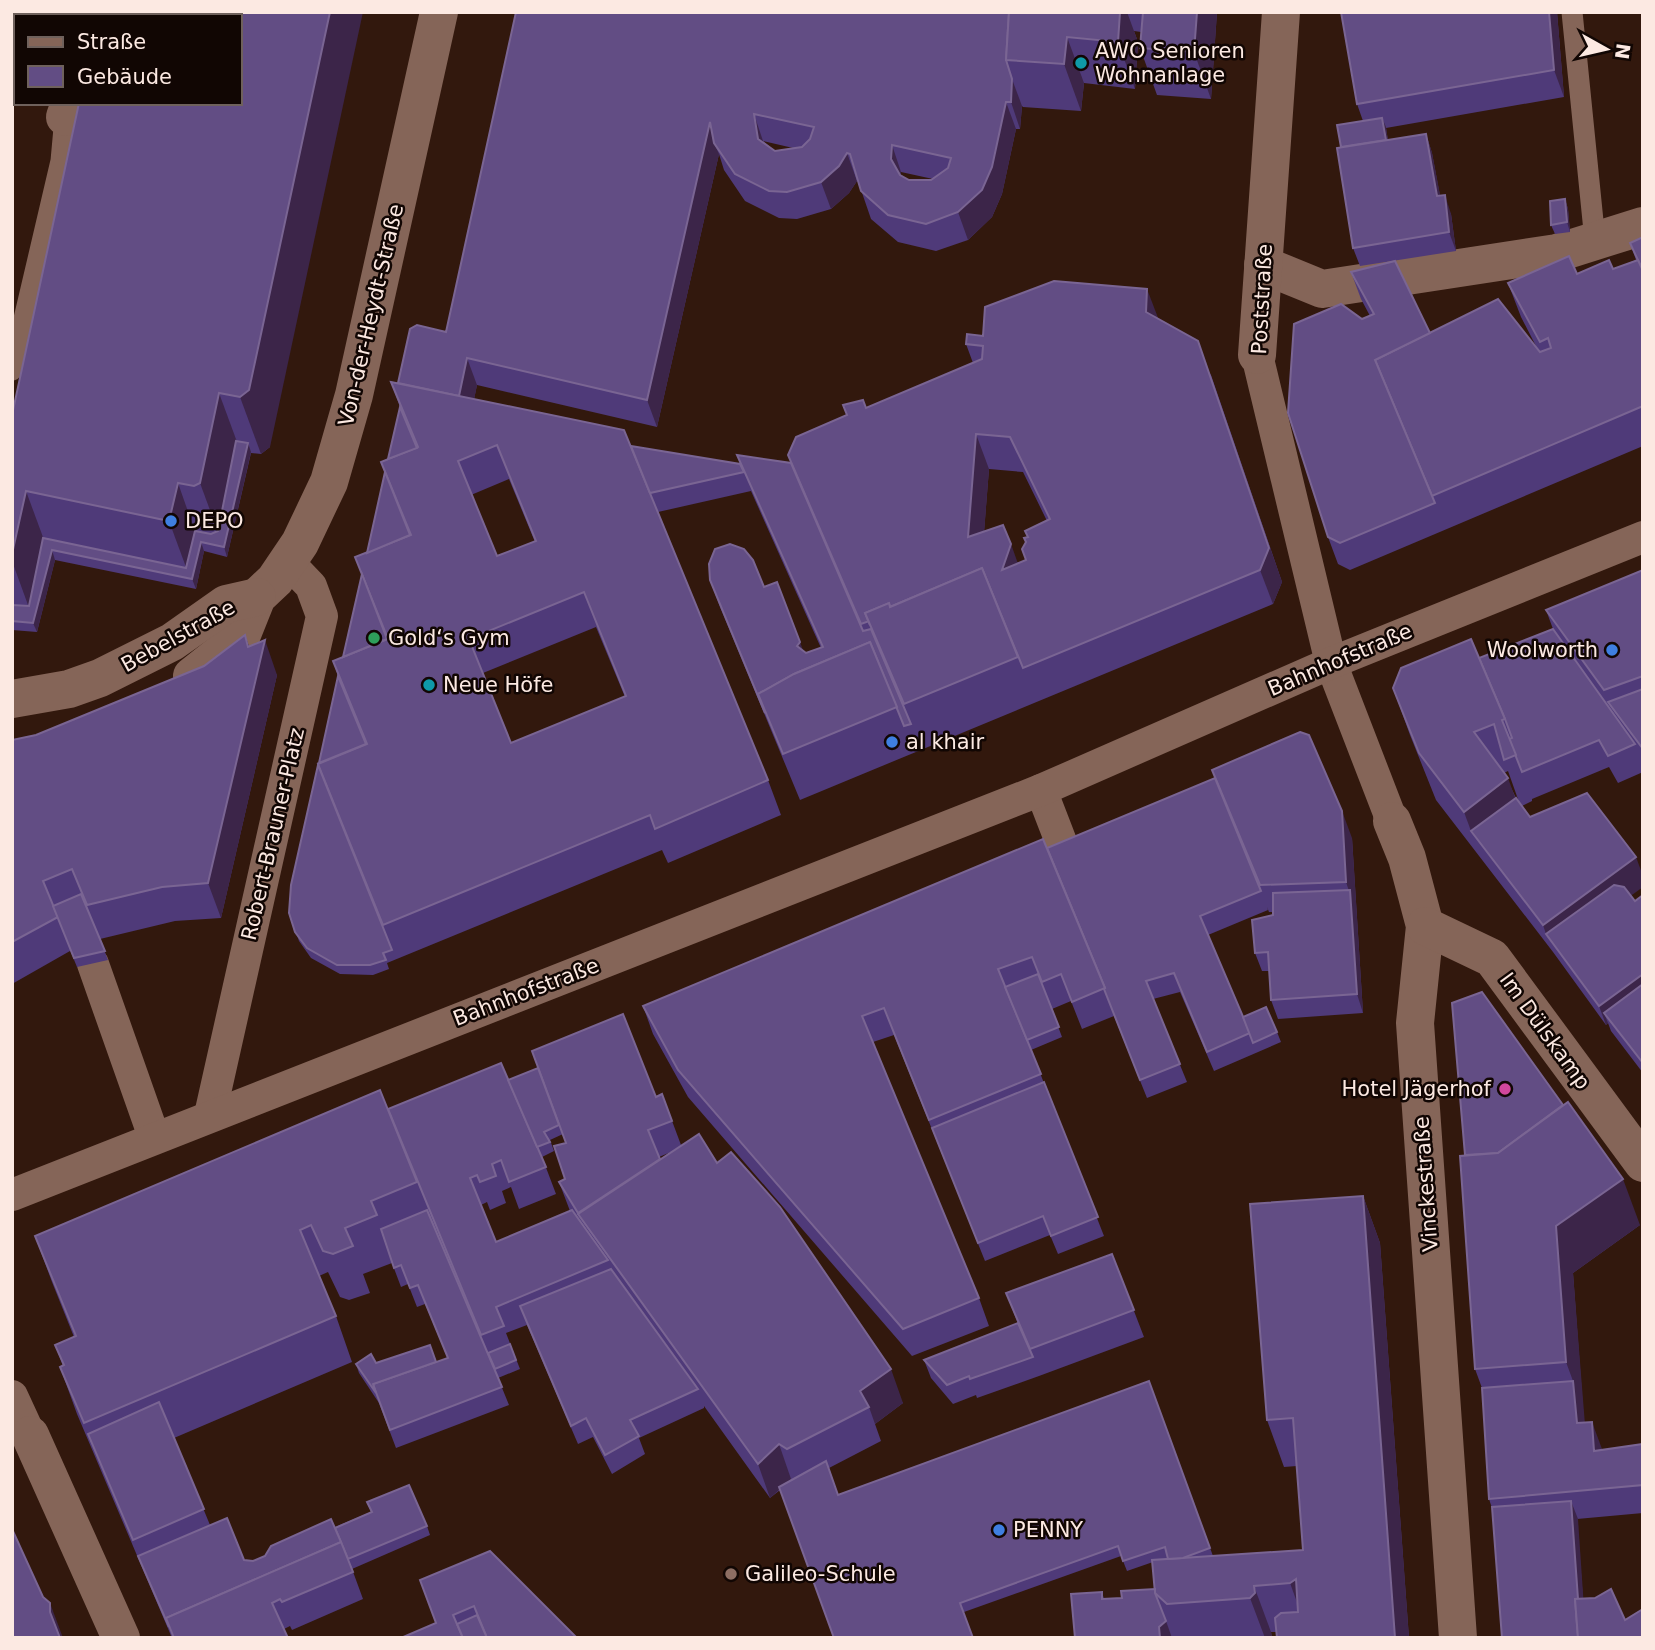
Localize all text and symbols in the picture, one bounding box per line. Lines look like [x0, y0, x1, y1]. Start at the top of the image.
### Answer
legend [14, 14, 242, 105]
north arrow [1571, 14, 1641, 84]
text: Straße [77, 30, 146, 54]
place label: AWO Senioren Wohnanlage [1095, 39, 1245, 87]
text: N [1611, 42, 1635, 61]
marker: AWO Senioren Wohnanlage [1073, 55, 1089, 71]
text: Gebäude [77, 65, 172, 89]
street label: Von-der-Heydt-Straße [334, 202, 408, 428]
street label: Poststraße [1247, 243, 1277, 355]
place label: DEPO [185, 509, 244, 533]
marker: DEPO [163, 513, 179, 529]
street label: Bebelstraße [117, 595, 239, 677]
street label: Bahnhofstraße [1264, 619, 1416, 701]
place label: Gold‘s Gym [388, 626, 510, 650]
marker: Gold‘s Gym [366, 630, 382, 646]
place label: Woolworth [1487, 638, 1598, 662]
marker: Woolworth [1604, 642, 1620, 658]
place label: Neue Höfe [443, 673, 554, 697]
marker: Neue Höfe [421, 677, 437, 693]
street label: Robert-Brauner-Platz [237, 725, 309, 943]
place label: al khair [906, 730, 985, 754]
marker: al khair [884, 734, 900, 750]
street label: Bahnhofstraße [450, 953, 602, 1031]
street label: Im Dülskamp [1495, 968, 1595, 1094]
place label: Hotel Jägerhof [1342, 1077, 1492, 1101]
marker: Hotel Jägerhof [1497, 1081, 1513, 1097]
street label: Vinckestraße [1409, 1115, 1443, 1253]
place label: PENNY [1013, 1518, 1083, 1542]
marker: PENNY [991, 1522, 1007, 1538]
place label: Galileo-Schule [745, 1562, 896, 1586]
marker: Galileo-Schule [723, 1566, 739, 1582]

